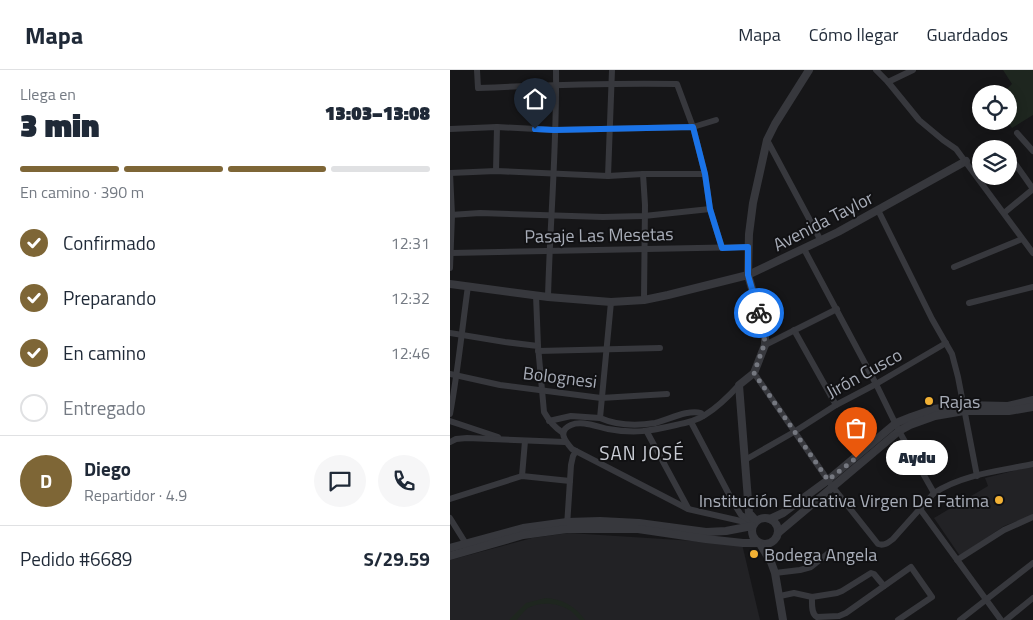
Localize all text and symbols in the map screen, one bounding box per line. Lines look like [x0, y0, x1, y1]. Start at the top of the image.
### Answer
text: Mapa [25, 17, 83, 53]
text: Mapa [738, 21, 781, 48]
text: Cómo llegar [809, 21, 898, 48]
text: Guardados [926, 21, 1008, 48]
pin [514, 78, 556, 129]
text: Llega en [20, 82, 76, 106]
icon: home [521, 85, 549, 113]
map controls [972, 85, 1017, 185]
button: locate [972, 85, 1017, 130]
text: 13:03–13:08 [325, 98, 430, 127]
text: 3 min [20, 101, 100, 149]
button: layers [972, 140, 1017, 185]
text: En camino · 390 m [20, 180, 144, 204]
street label: Avenida Taylor [768, 184, 878, 258]
street label: Pasaje Las Mesetas [524, 220, 674, 250]
text: Confirmado [63, 228, 156, 257]
icon: check [20, 229, 48, 257]
text: 12:31 [391, 231, 430, 255]
text: Preparando [63, 283, 156, 312]
icon: check [20, 284, 48, 312]
text: 12:32 [391, 286, 430, 310]
courier [734, 288, 784, 338]
icon: bike [745, 299, 773, 327]
text: En camino [63, 338, 146, 367]
icon: check [20, 339, 48, 367]
text: 12:46 [391, 341, 430, 365]
street label: Jirón Cusco [821, 341, 907, 405]
street label: Bolognesi [521, 359, 599, 395]
place label: Rajas [939, 388, 980, 415]
text: Entregado [63, 393, 146, 422]
marker: Rajas [923, 395, 935, 407]
pin [835, 407, 877, 458]
icon: bag [842, 414, 870, 442]
district label: SAN JOSÉ [599, 438, 685, 467]
callout: Aydu [886, 440, 948, 476]
text: Aydu [899, 445, 935, 469]
text: Diego [84, 454, 131, 483]
button: chat [314, 455, 366, 507]
button: phone [378, 455, 430, 507]
text: D [40, 466, 52, 495]
text: Repartidor · 4.9 [84, 483, 187, 507]
place label: Institución Educativa Virgen De Fatima [699, 487, 989, 514]
marker: Institución Educativa Virgen De Fatima [993, 494, 1005, 506]
place label: Bodega Angela [764, 541, 877, 568]
text: Pedido #6689 [20, 544, 132, 573]
text: S/29.59 [363, 544, 430, 573]
marker: Bodega Angela [748, 548, 760, 560]

